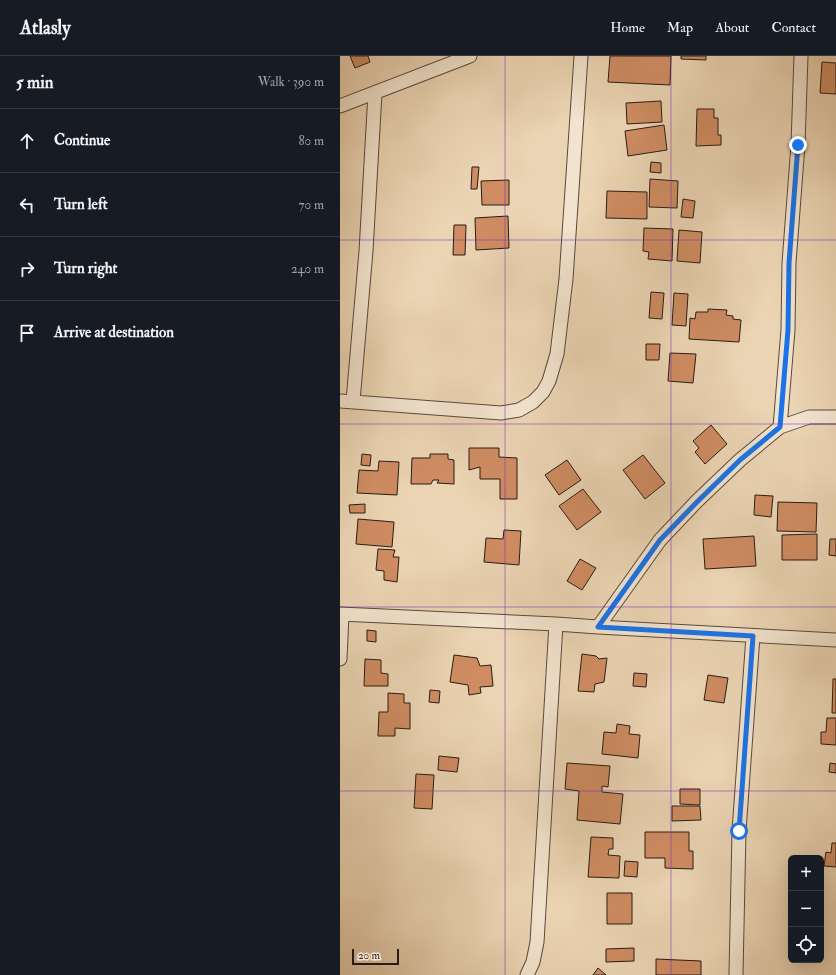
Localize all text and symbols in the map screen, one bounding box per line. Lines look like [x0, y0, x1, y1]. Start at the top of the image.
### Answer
text: Atlasly [20, 16, 71, 40]
text: Home [610, 19, 645, 36]
text: Map [667, 19, 693, 36]
text: About [715, 19, 749, 36]
text: Contact [771, 19, 816, 36]
text: 5 min [16, 72, 54, 93]
text: Walk · 390 m [258, 74, 324, 90]
icon: ahead [16, 130, 38, 152]
text: Continue [54, 131, 110, 150]
text: 80 m [298, 133, 324, 149]
route end [789, 136, 807, 154]
icon: left [16, 194, 38, 216]
text: Turn left [54, 195, 108, 214]
text: 70 m [299, 197, 324, 213]
icon: right [16, 258, 38, 280]
text: Turn right [54, 259, 117, 278]
text: 240 m [291, 261, 324, 277]
icon: arrive [16, 322, 38, 344]
text: Arrive at destination [54, 323, 174, 342]
route start [730, 822, 748, 840]
map controls [788, 855, 824, 963]
button: + [788, 855, 824, 891]
button: − [788, 891, 824, 927]
button: locate [788, 927, 824, 963]
scale bar [352, 947, 399, 966]
text: 20 m [358, 949, 380, 962]

